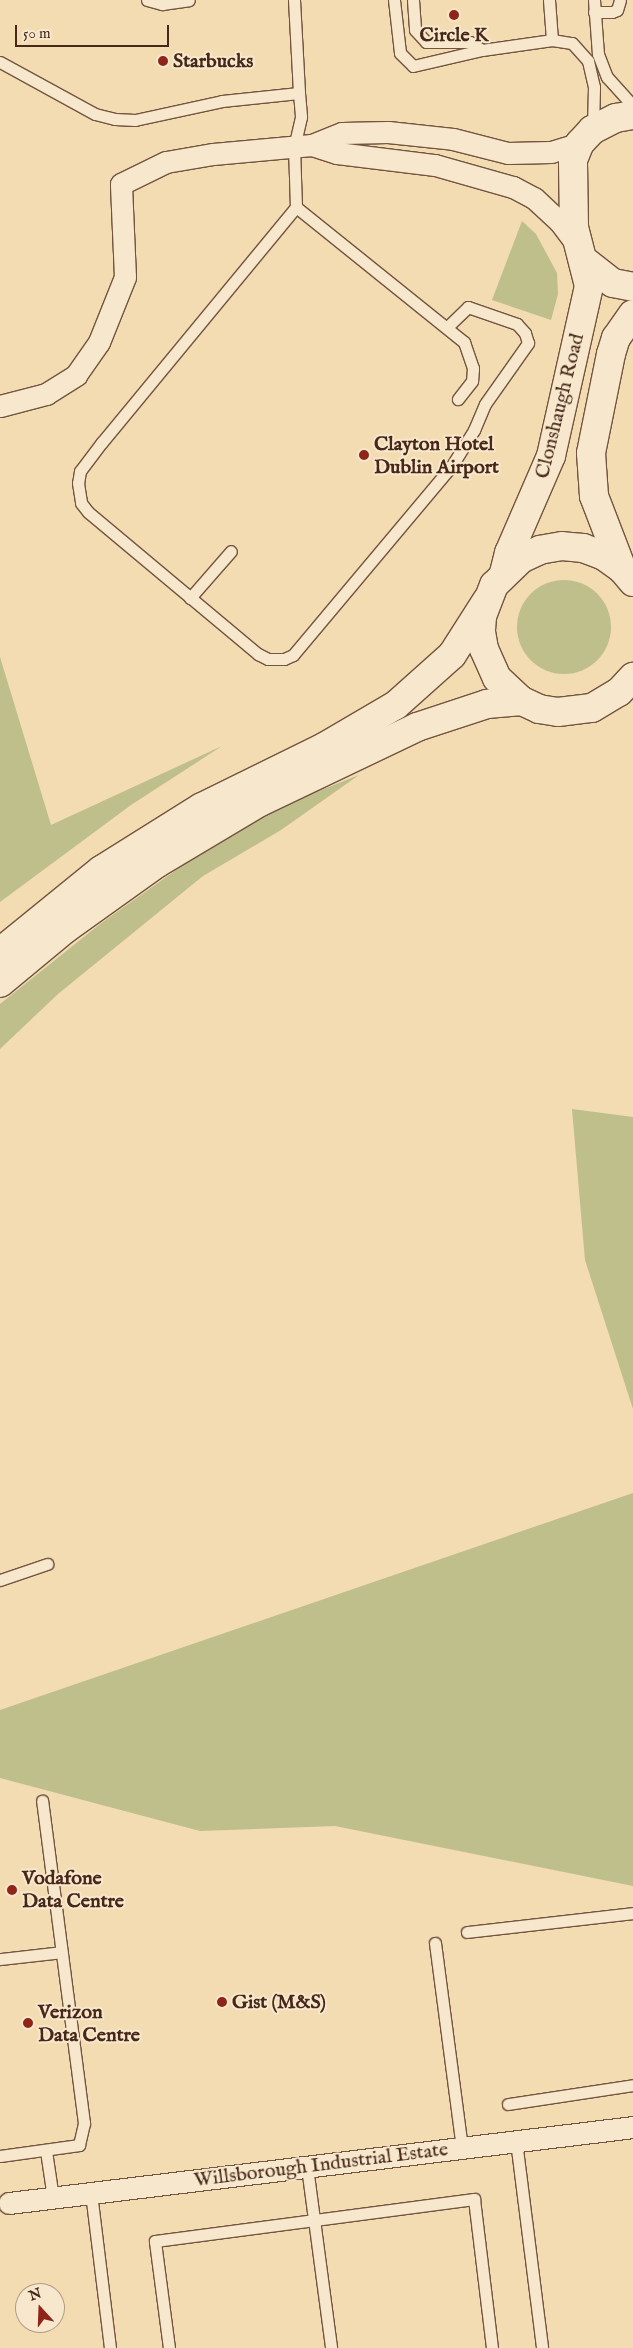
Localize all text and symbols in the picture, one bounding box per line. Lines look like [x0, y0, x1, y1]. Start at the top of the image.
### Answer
marker: Circle K [448, 9, 460, 21]
scale bar [18, 15, 171, 47]
place label: Circle K [420, 23, 488, 47]
text: 50 m [23, 24, 51, 43]
place label: Starbucks [173, 49, 253, 73]
marker: Starbucks [157, 55, 169, 67]
street label: Clonshaugh Road [530, 331, 590, 481]
place label: Clayton Hotel Dublin Airport [374, 432, 499, 479]
marker: Clayton Hotel Dublin Airport [358, 449, 370, 461]
place label: Vodafone Data Centre [22, 1866, 124, 1913]
marker: Vodafone Data Centre [6, 1884, 18, 1896]
place label: Gist (M&S) [232, 1990, 326, 2014]
marker: Gist (M&S) [216, 1996, 228, 2008]
place label: Verizon Data Centre [38, 2000, 140, 2047]
marker: Verizon Data Centre [22, 2017, 34, 2029]
street label: Willsborough Industrial Estate [193, 2137, 449, 2193]
north arrow [15, 2283, 65, 2333]
text: N [26, 2284, 44, 2305]

